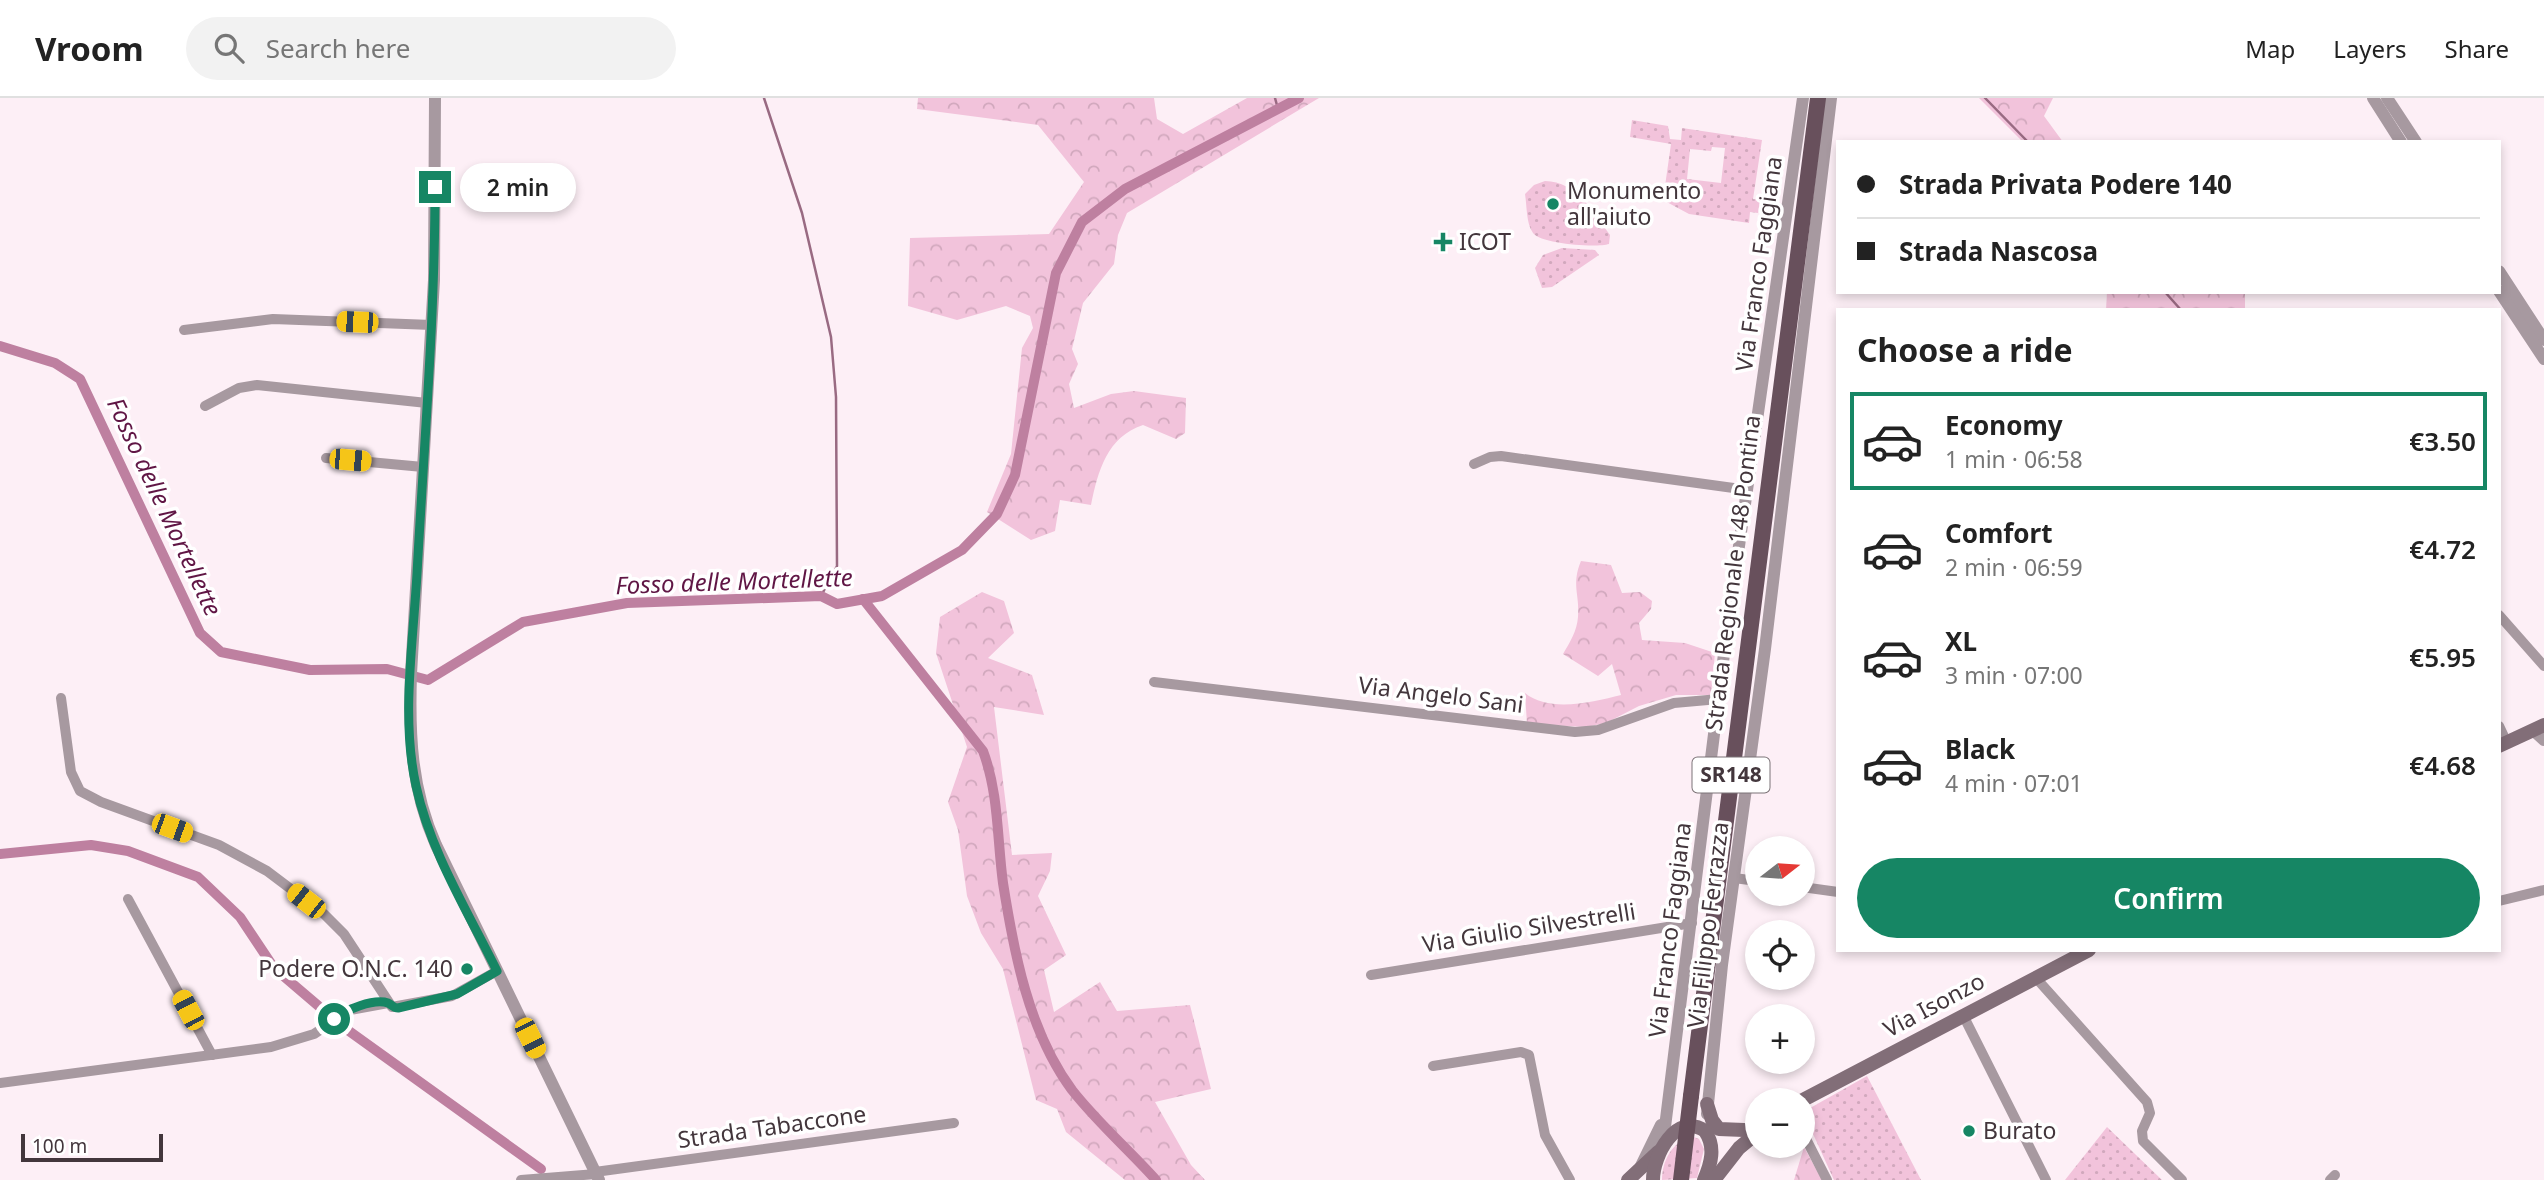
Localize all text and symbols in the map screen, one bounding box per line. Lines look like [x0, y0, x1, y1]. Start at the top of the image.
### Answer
search box [186, 17, 676, 80]
text: Vroom [35, 26, 144, 71]
icon: search [210, 29, 248, 67]
text: Search here [266, 30, 410, 66]
text: Map [2245, 32, 2295, 65]
text: Layers [2333, 32, 2407, 65]
text: Share [2445, 32, 2509, 65]
street label: Via Franco Faggiana [1727, 154, 1789, 373]
callout: 2 min [460, 162, 575, 212]
text: Strada Privata Podere 140 [1899, 166, 2232, 202]
route end [419, 171, 451, 203]
text: 2 min [487, 171, 549, 203]
place label: Monumento all'aiuto [1567, 174, 1701, 232]
marker: Monumento all'aiuto [1545, 196, 1561, 212]
place label: ICOT [1459, 225, 1511, 257]
marker: ICOT [1433, 232, 1453, 252]
text: Strada Nascosa [1899, 233, 2098, 269]
car [336, 311, 379, 333]
text: Choose a ride [1857, 328, 2073, 371]
water label: Fosso delle Mortellette [100, 392, 230, 621]
text: Economy [1945, 407, 2063, 443]
icon: car [1861, 410, 1924, 473]
street label: Strada Regionale 148 Pontina [1697, 413, 1767, 733]
text: €3.50 [2409, 423, 2476, 459]
text: 1 min · 06:58 [1945, 443, 2083, 475]
car [329, 448, 372, 472]
text: Comfort [1945, 515, 2053, 551]
icon: car [1861, 518, 1924, 581]
text: €4.72 [2409, 531, 2476, 567]
text: 2 min · 06:59 [1945, 551, 2083, 583]
water label: Fosso delle Mortellette [615, 560, 853, 601]
text: XL [1945, 623, 1977, 659]
icon: car [1861, 626, 1924, 689]
text: €5.95 [2409, 639, 2476, 675]
text: 3 min · 07:00 [1945, 659, 2083, 691]
street label: Via Angelo Sani [1357, 668, 1526, 720]
text: Black [1945, 731, 2015, 767]
icon: car [1861, 734, 1924, 797]
text: €4.68 [2409, 747, 2476, 783]
road number: SR148 [1692, 758, 1770, 792]
text: 4 min · 07:01 [1945, 767, 2083, 799]
car [149, 811, 196, 845]
street label: Via Franco Faggiana [1640, 820, 1698, 1039]
street label: Via Filippo Ferrazza [1678, 820, 1736, 1030]
north arrow [1745, 836, 1815, 906]
map controls [1745, 836, 1815, 1158]
button: Confirm [1857, 858, 2480, 938]
car [283, 880, 330, 922]
street label: Via Giulio Silvestrelli [1420, 894, 1638, 960]
button: locate [1745, 920, 1815, 990]
place label: Podere O.N.C. 140 [258, 952, 453, 984]
marker: Podere O.N.C. 140 [459, 961, 475, 977]
street label: Via Isonzo [1877, 964, 1990, 1044]
car [169, 987, 208, 1033]
route start [318, 1003, 350, 1035]
button: + [1745, 1004, 1815, 1074]
car [512, 1015, 549, 1061]
button: − [1745, 1088, 1815, 1158]
street label: Strada Tabaccone [676, 1097, 868, 1155]
place label: Burato [1983, 1114, 2056, 1146]
marker: Burato [1961, 1123, 1977, 1139]
scale bar [21, 1131, 163, 1163]
text: 100 m [32, 1133, 87, 1159]

